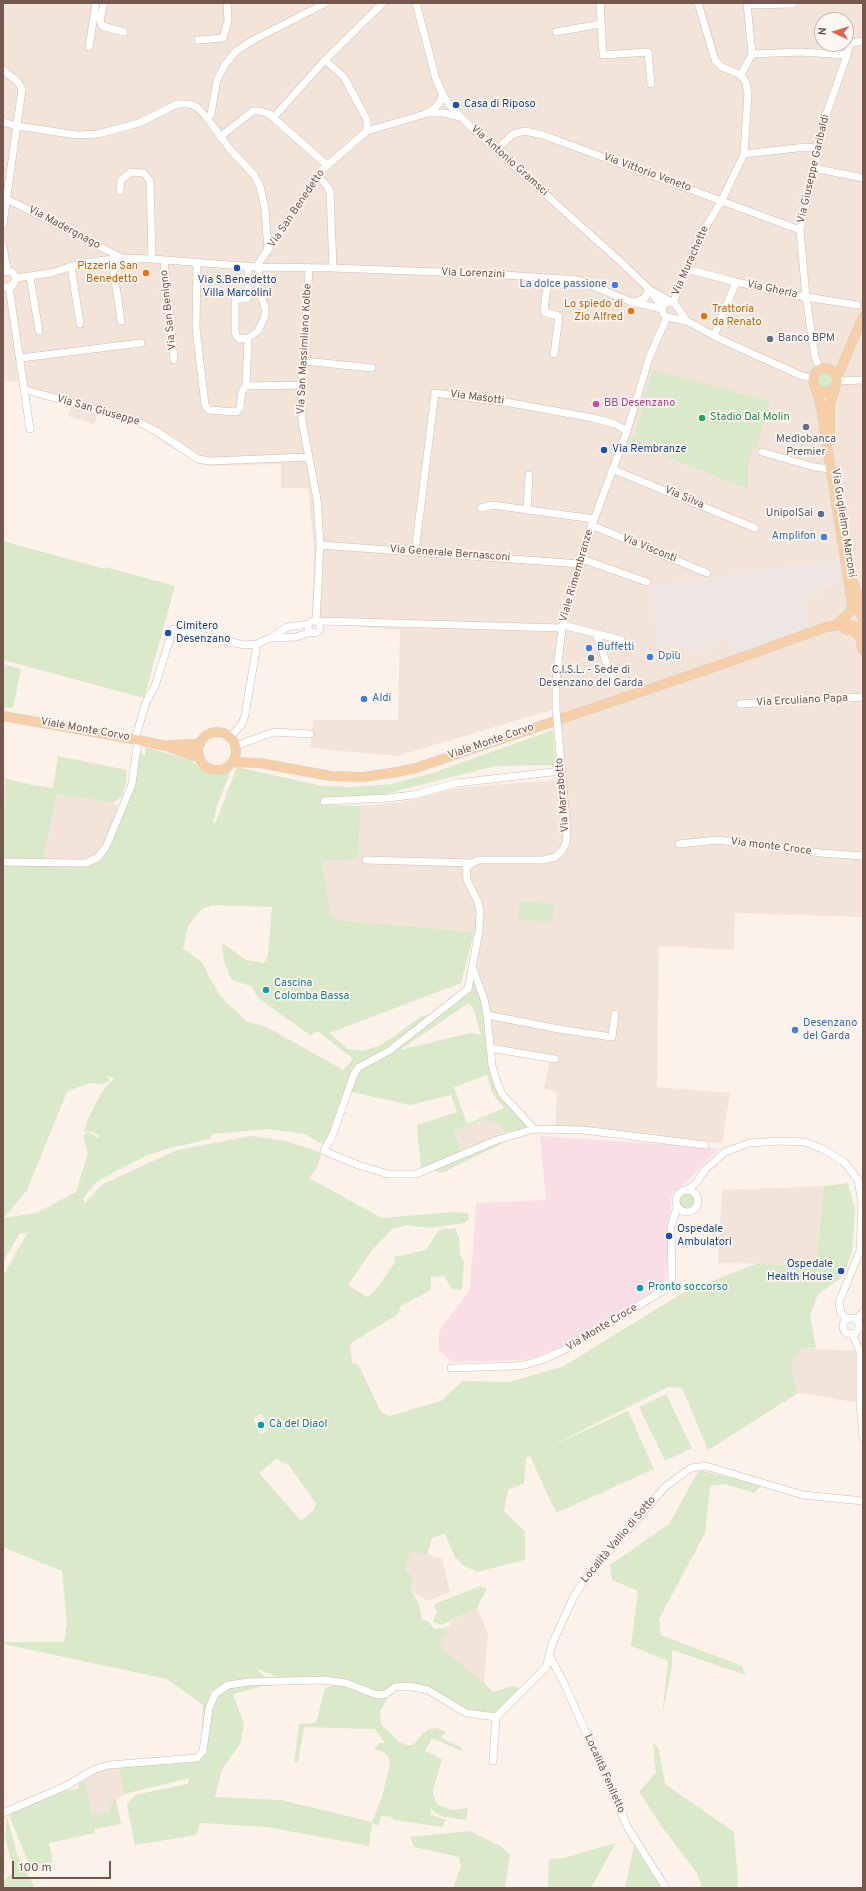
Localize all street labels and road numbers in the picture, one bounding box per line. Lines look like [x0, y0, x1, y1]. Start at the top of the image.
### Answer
street label: Via Giuseppe Garibaldi [795, 113, 833, 225]
street label: Via Antonio Gramsci [467, 123, 551, 199]
street label: Via Vittorio Veneto [601, 151, 693, 195]
street label: Via San Benedetto [266, 167, 328, 251]
street label: Via Madergnago [26, 203, 102, 253]
street label: Via Murachette [670, 224, 712, 298]
street label: Via Lorenzini [441, 266, 505, 282]
street label: Via San Benigno [158, 269, 180, 351]
street label: Via Gherla [746, 278, 798, 302]
street label: Via San Massimliano Kolbe [295, 283, 315, 415]
street label: Via Masotti [449, 388, 505, 408]
street label: Via San Giuseppe [55, 393, 141, 429]
street label: Via Guglielmo Marconi [828, 468, 858, 578]
street label: Via Silva [662, 484, 706, 512]
street label: Viale Rimembranze [557, 528, 597, 624]
street label: Via Visconti [620, 532, 678, 566]
street label: Via Generale Bernasconi [389, 543, 511, 565]
street label: Via Erculiano Papa [756, 692, 848, 710]
street label: Viale Monte Corvo [40, 716, 130, 744]
street label: Viale Monte Corvo [446, 721, 536, 763]
street label: Via Marzabotto [553, 757, 573, 833]
street label: Via monte Croce [730, 835, 812, 859]
street label: Via Monte Croce [564, 1302, 640, 1354]
street label: Località Vallio di Sotto [579, 1494, 659, 1586]
street label: Località Feniletto [581, 1733, 627, 1815]

